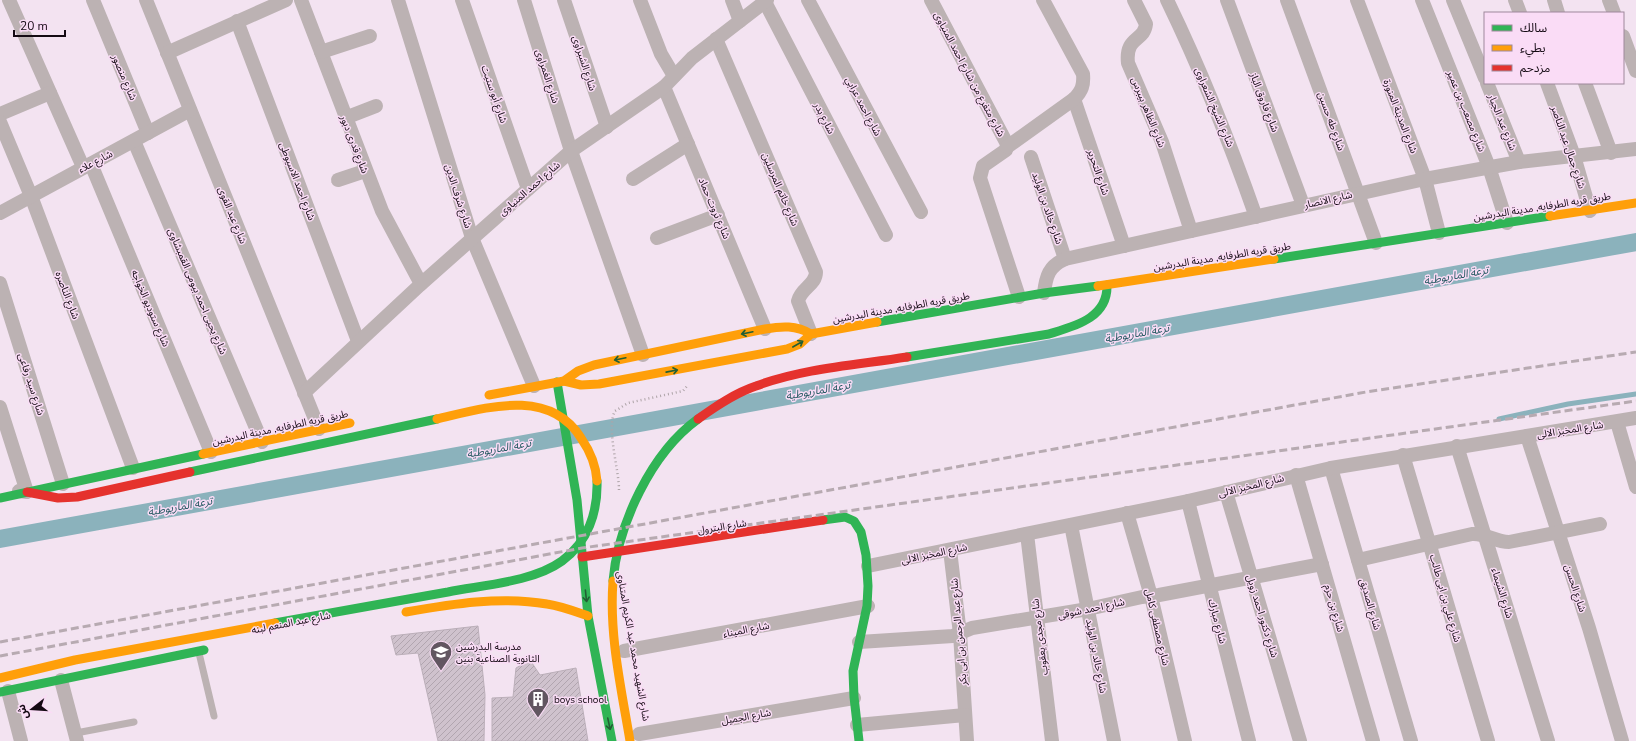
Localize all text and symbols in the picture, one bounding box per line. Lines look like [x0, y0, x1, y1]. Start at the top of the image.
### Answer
street label: شارع متفرع من شارع احمد المنياوى [930, 10, 1008, 140]
scale bar [14, 12, 65, 38]
legend [1484, 12, 1624, 84]
text: 20 m [20, 18, 48, 34]
text: سالك [1520, 20, 1547, 36]
street label: شارع الشبراوى [569, 34, 600, 93]
text: بطيء [1520, 40, 1546, 58]
street label: شارع الغمراوى [532, 47, 562, 105]
street label: شارع منصور [108, 51, 140, 103]
text: مزدحم [1520, 60, 1550, 77]
street label: شارع أبو ستيت [478, 63, 511, 125]
street label: شارع الشيخ الشعراوى [1191, 65, 1237, 149]
street label: شارع مصعب بن عمير [1443, 68, 1489, 154]
street label: شارع فاروق الباز [1246, 70, 1282, 134]
street label: شارع احمد عرابي [841, 74, 885, 139]
street label: شارع الظاهر بيبرس [1128, 75, 1169, 150]
street label: شارع المدينة المنورة [1380, 77, 1421, 156]
street label: شارع طه حسين [1314, 90, 1348, 153]
street label: شارع عبد الجبار [1484, 91, 1520, 153]
street label: شارع بدر [810, 99, 838, 137]
street label: شارع جمال عبد الناصر [1547, 103, 1589, 191]
street label: شارع قدرى دبور [336, 112, 372, 176]
street label: شارع احمد الاسيوطى [276, 140, 318, 223]
street label: شارع علاء [76, 147, 115, 177]
street label: شارع التحرير [1083, 147, 1112, 197]
street label: شارع خاتم المرسلين [758, 151, 802, 228]
street label: شارع احمد المنياوى [496, 158, 563, 219]
street label: شارع شرف الدين [441, 162, 475, 230]
street label: شارع خالد بن الوليد [1028, 170, 1066, 246]
street label: شارع ثروت حماد [695, 176, 733, 241]
street label: شارع عبد القوى [214, 185, 250, 246]
street label: شارع الانصار [1302, 188, 1354, 213]
street label: طريق قريه الطرفايه, مدينة البدرشين [1472, 189, 1612, 225]
street label: شارع يحيى احمد بيومى القمبشاوى [164, 226, 230, 357]
street label: طريق قريه الطرفايه, مدينة البدرشين [1152, 239, 1292, 275]
water label: ترعة الماريوطية [1423, 262, 1491, 289]
street label: شارع ستوديو الخواجه [127, 268, 173, 349]
street label: شارع الناصره [52, 269, 83, 321]
street label: طريق قريه الطرفايه, مدينة البدرشين [832, 289, 971, 327]
water label: ترعة الماريوطية [1104, 320, 1172, 347]
one-way arrow [741, 329, 754, 337]
one-way arrow [792, 340, 804, 348]
street label: شارع سيد رفاعى [14, 351, 48, 417]
one-way arrow [613, 356, 626, 364]
one-way arrow [665, 366, 678, 374]
water label: ترعة الماريوطية [785, 377, 853, 404]
street label: طريق قريه الطرفايه, مدينة البدرشين [211, 407, 350, 449]
street label: شارع المخبز الالى [1536, 418, 1605, 442]
water label: ترعة الماريوطية [466, 435, 534, 462]
street label: شارع المخبز الالى [1217, 471, 1286, 501]
water label: ترعة الماريوطية [147, 493, 215, 520]
street label: شارع البترول [697, 516, 748, 538]
street label: شارع المخبز الالى [900, 540, 969, 568]
street label: شارع علي بن ابى طالب [1425, 553, 1464, 644]
street label: شارع الحسن [1561, 563, 1589, 614]
street label: شارع الشيماء [1488, 566, 1516, 620]
street label: شارع الشهيد محمد عبد الكريم المتناوى [613, 570, 653, 722]
street label: شارع دكتور احمد زويل [1243, 573, 1281, 660]
street label: شارع عبد الرحمن بن ابى بكر [947, 577, 971, 687]
street label: شارع الصديق [1356, 577, 1384, 632]
street label: شارع بن حزم [1320, 583, 1348, 634]
street label: شارع مصطفى كامل [1141, 587, 1173, 667]
one-way arrow [583, 589, 590, 602]
street label: شارع احمد شوقى [1056, 595, 1126, 623]
street label: شارع مبارك [1204, 597, 1230, 645]
street label: شارع مجدى يعقوب [1028, 598, 1052, 676]
street label: شارع عبد المنعم لبنه [250, 608, 332, 638]
street label: شارع خالد بن الوليد [1082, 618, 1110, 695]
street label: شارع الميناء [722, 619, 771, 641]
school or university icon: مدرسة البدرشين الثانوية الصناعية بنين [428, 639, 454, 672]
place label: مدرسة البدرشين الثانوية الصناعية بنين [456, 640, 540, 666]
building icon: boys school [525, 686, 551, 719]
north arrow [12, 689, 52, 729]
place label: boys school [554, 693, 607, 707]
text: ش [14, 702, 32, 721]
street label: شارع الجميل [720, 706, 772, 728]
one-way arrow [605, 717, 613, 730]

